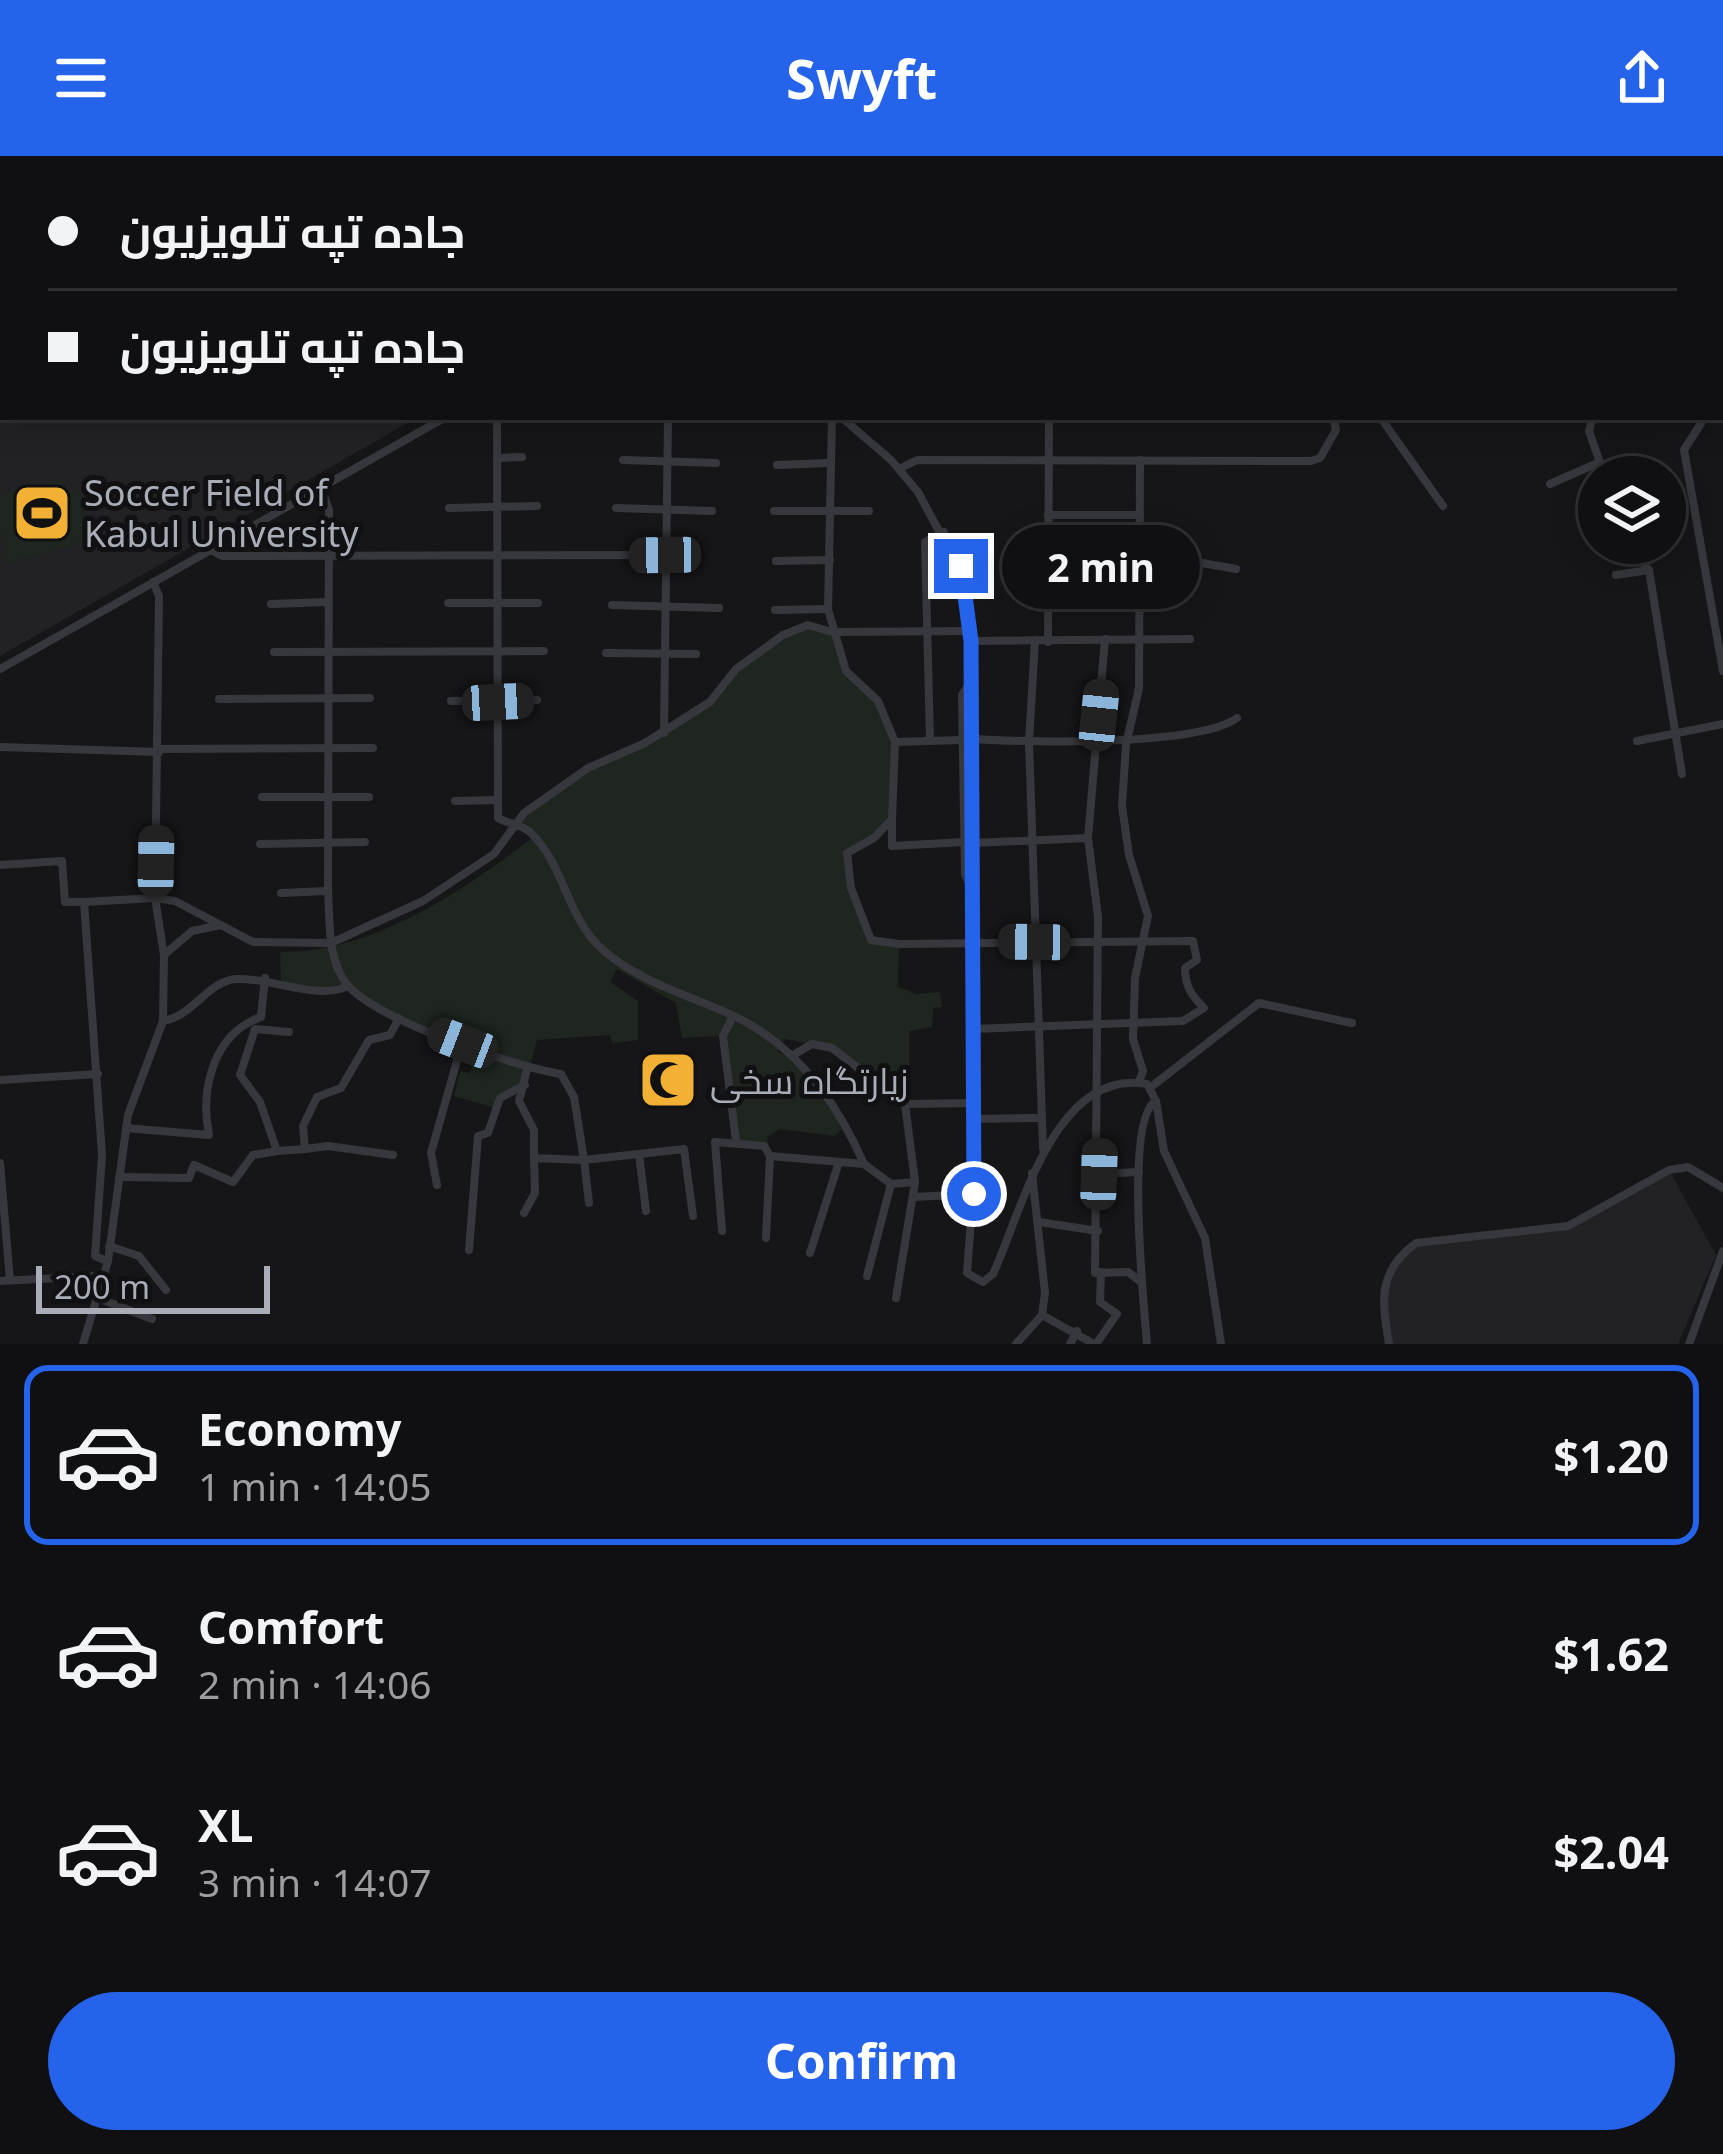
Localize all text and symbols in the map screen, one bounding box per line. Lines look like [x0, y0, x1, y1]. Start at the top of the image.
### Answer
text: Swyft [786, 41, 937, 115]
icon: menu [48, 45, 114, 111]
icon: share [1609, 45, 1675, 111]
text: جاده تپه تلویزیون [120, 200, 465, 261]
text: جاده تپه تلویزیون [120, 315, 465, 376]
map controls [1578, 456, 1686, 564]
button: layers [1578, 456, 1686, 564]
place label: Soccer Field of Kabul University [84, 468, 359, 558]
sports icon: Soccer Field of Kabul University [11, 482, 73, 544]
callout: 2 min [1003, 524, 1201, 608]
car [629, 536, 701, 574]
route end [934, 539, 988, 593]
text: 2 min [1047, 540, 1155, 593]
car [1077, 677, 1121, 753]
car [461, 682, 535, 722]
car [137, 825, 175, 897]
car [998, 923, 1070, 961]
car [423, 1013, 503, 1073]
mosque icon: زیارتگاه سخی [637, 1049, 699, 1111]
place label: زیارتگاه سخی [710, 1056, 909, 1105]
car [1080, 1137, 1118, 1211]
route start [947, 1167, 1001, 1221]
scale bar [36, 1260, 270, 1313]
text: 200 m [54, 1264, 150, 1309]
text: Economy [198, 1398, 402, 1459]
icon: car [54, 1401, 162, 1509]
text: $1.20 [1553, 1425, 1669, 1486]
text: 1 min · 14:05 [198, 1459, 432, 1512]
text: Comfort [198, 1596, 384, 1657]
icon: car [54, 1599, 162, 1707]
text: $1.62 [1553, 1623, 1669, 1684]
text: 2 min · 14:06 [198, 1657, 432, 1710]
text: XL [198, 1794, 253, 1855]
icon: car [54, 1797, 162, 1905]
text: $2.04 [1553, 1821, 1669, 1882]
text: 3 min · 14:07 [198, 1855, 432, 1908]
button: Confirm [48, 1992, 1675, 2130]

